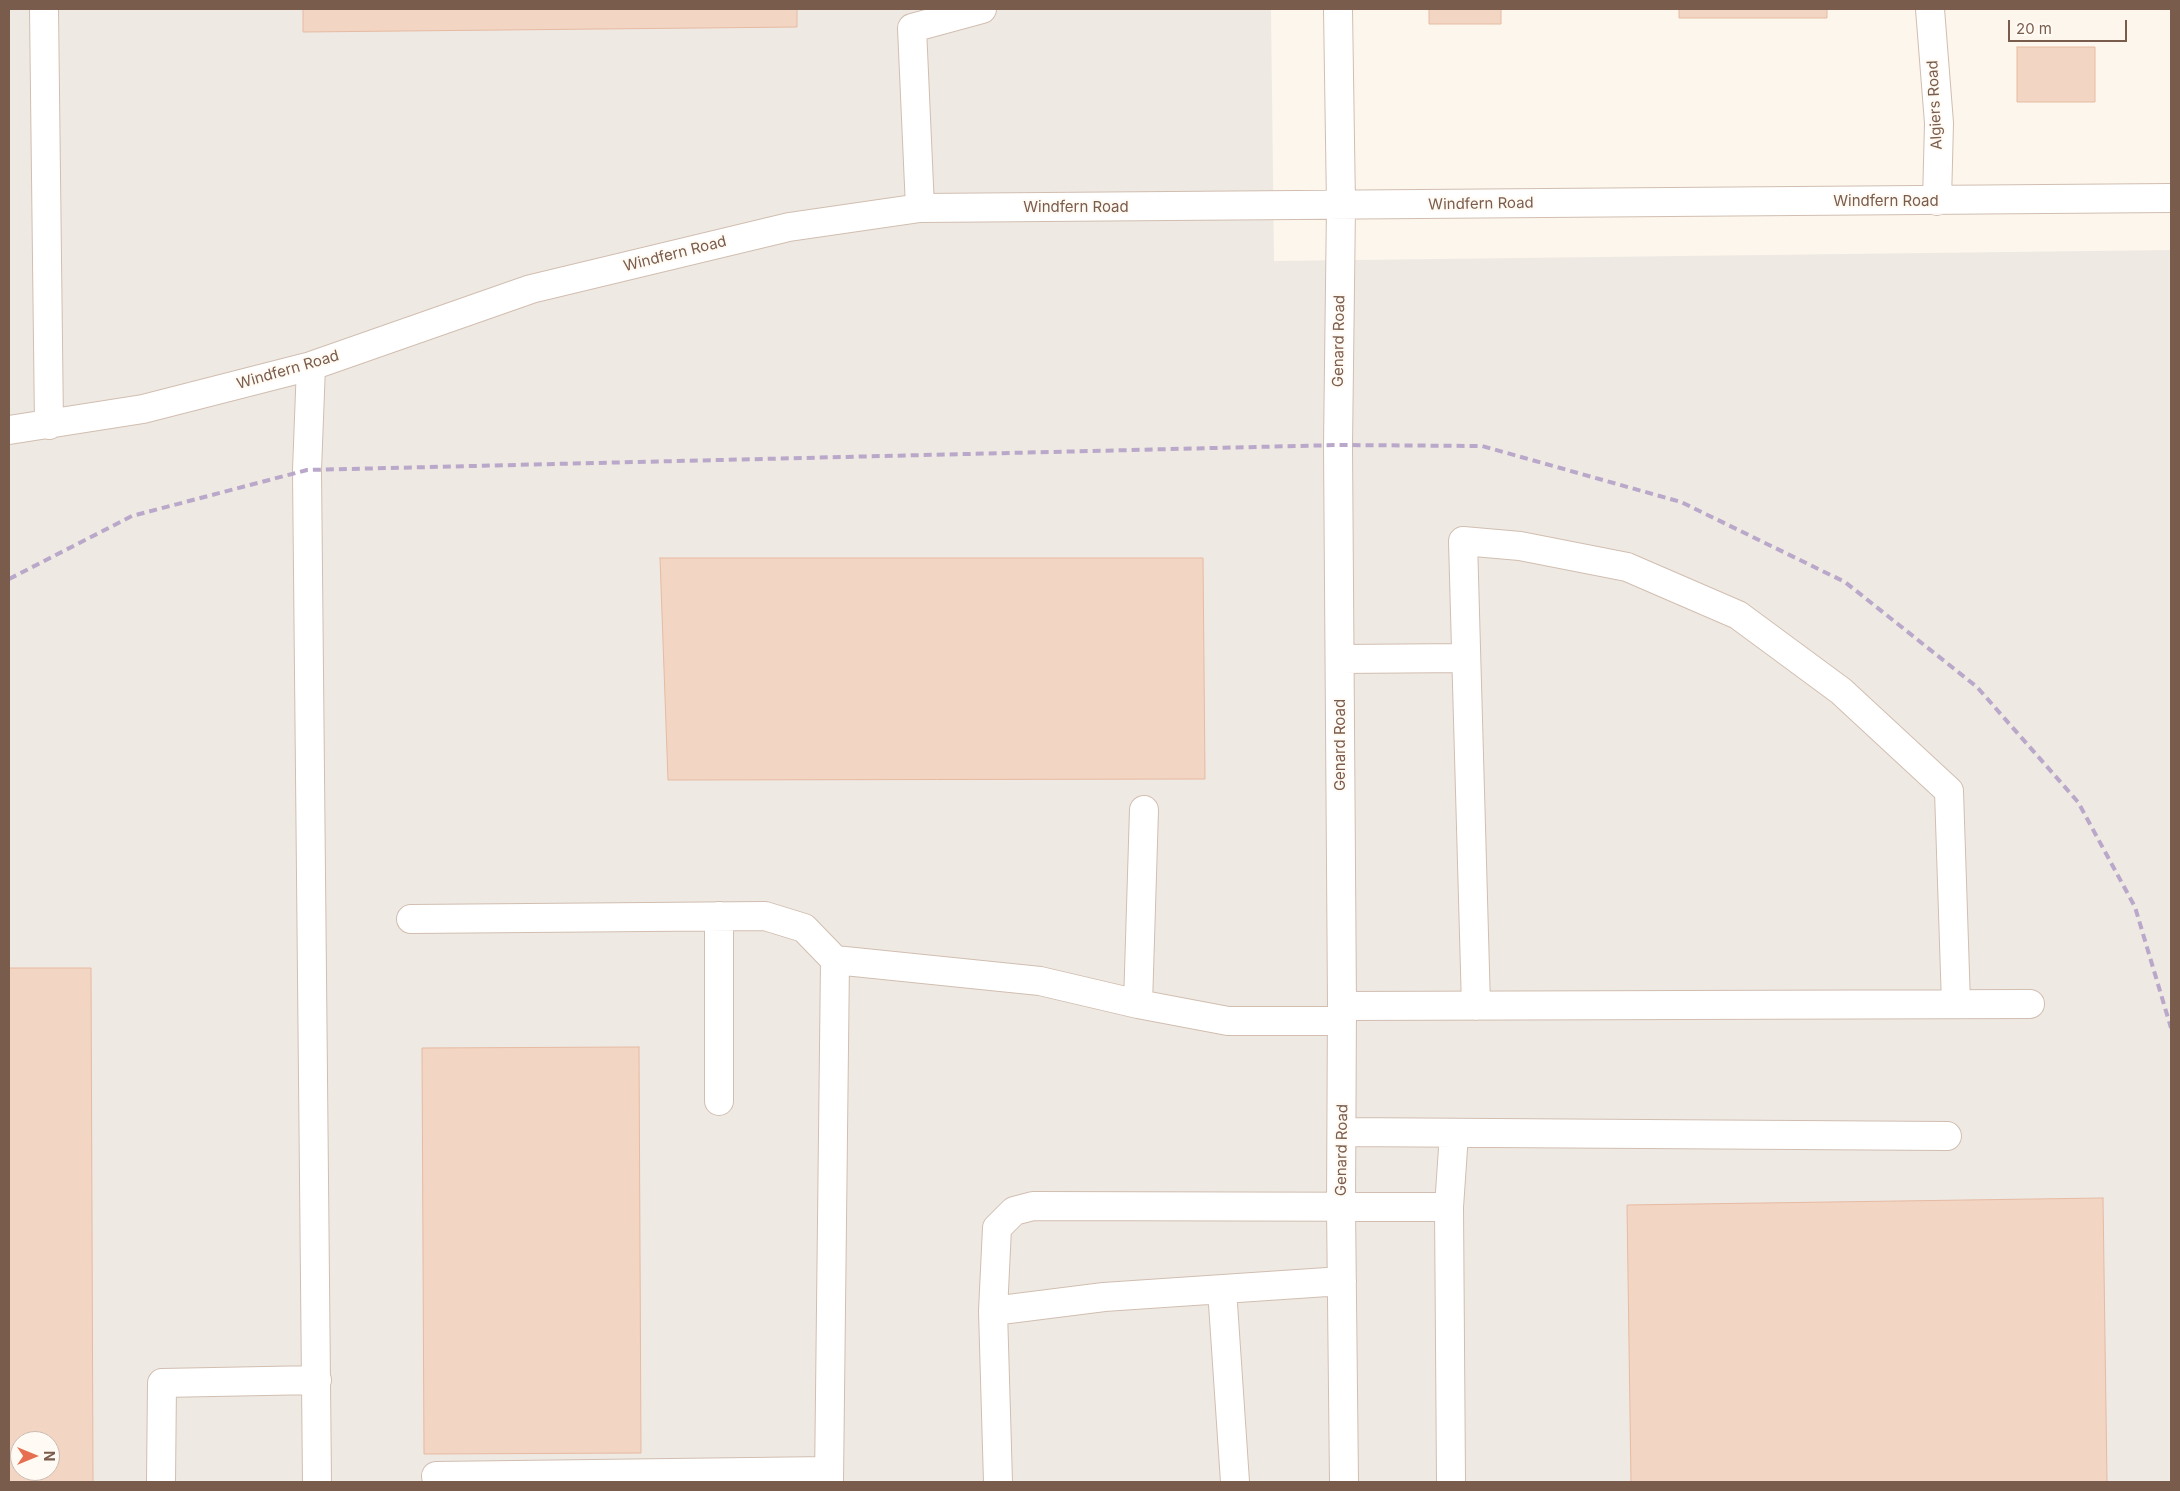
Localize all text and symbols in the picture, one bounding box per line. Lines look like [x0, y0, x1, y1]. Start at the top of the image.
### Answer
scale bar [2010, 10, 2129, 42]
text: 20 m [2016, 19, 2052, 38]
street label: Algiers Road [1924, 60, 1946, 150]
street label: Windfern Road [1833, 192, 1939, 210]
street label: Windfern Road [1428, 194, 1534, 214]
street label: Windfern Road [1023, 198, 1129, 216]
street label: Windfern Road [622, 233, 728, 275]
street label: Genard Road [1329, 295, 1349, 387]
street label: Windfern Road [235, 347, 341, 393]
street label: Genard Road [1331, 699, 1349, 791]
street label: Genard Road [1332, 1104, 1352, 1196]
north arrow [10, 1431, 60, 1481]
text: N [41, 1451, 58, 1461]

